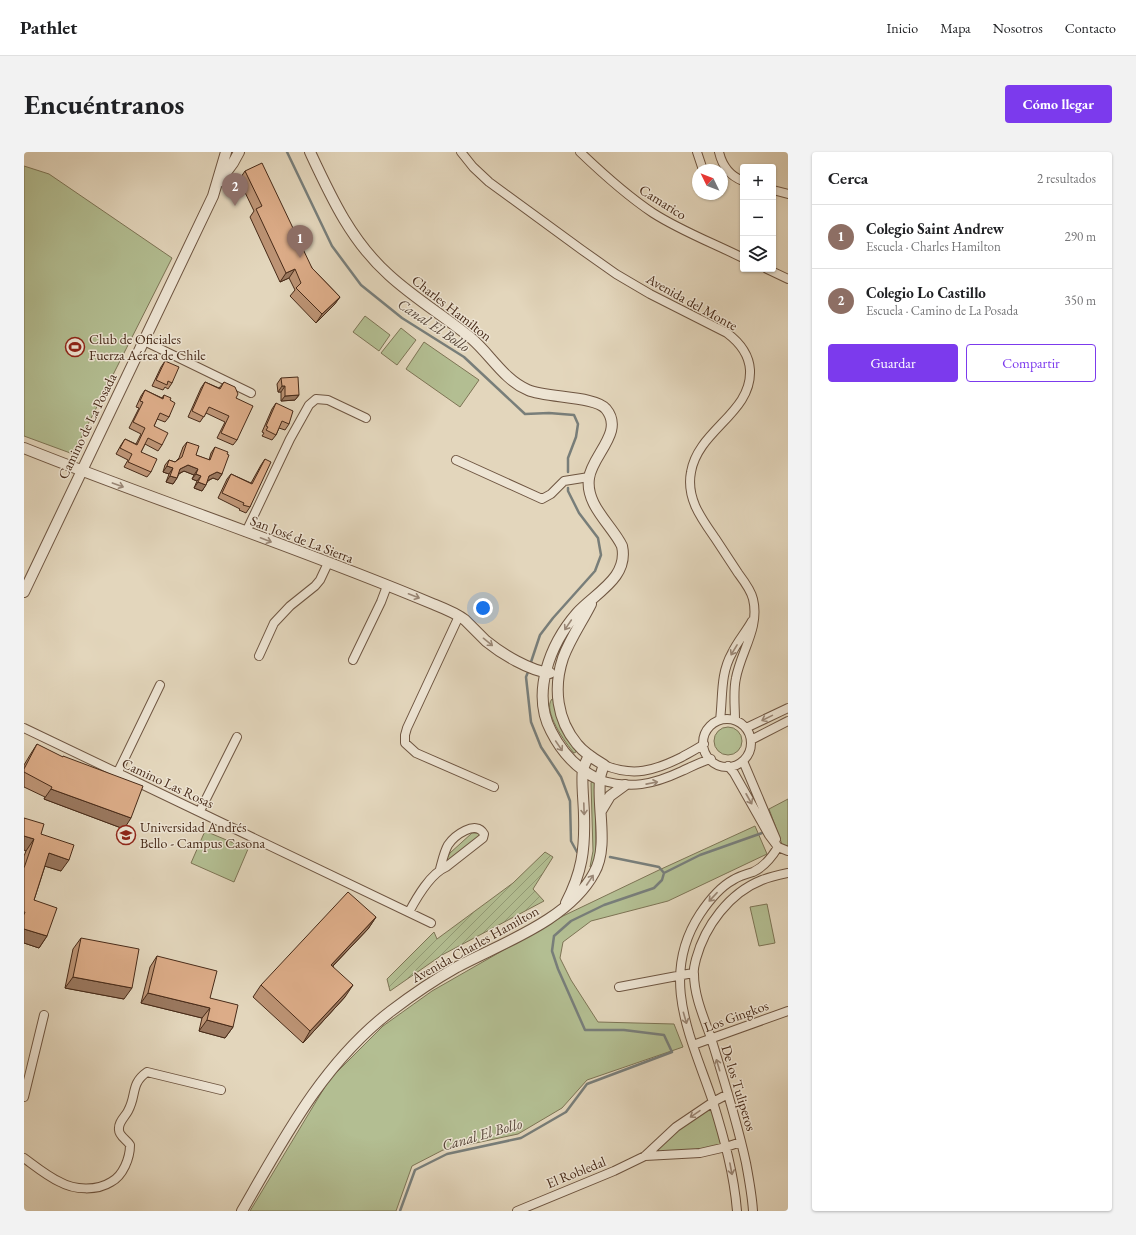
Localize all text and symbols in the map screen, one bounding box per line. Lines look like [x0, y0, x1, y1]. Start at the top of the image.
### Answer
text: Pathlet [20, 15, 77, 40]
text: Inicio [887, 19, 918, 37]
text: Mapa [940, 19, 971, 37]
text: Nosotros [993, 19, 1043, 37]
text: Contacto [1065, 19, 1116, 37]
button: Cómo llegar [1005, 85, 1112, 123]
text: Encuéntranos [24, 86, 184, 122]
north arrow [692, 164, 728, 200]
map controls [740, 164, 776, 272]
button: + [740, 164, 776, 200]
text: Cerca [828, 167, 868, 189]
text: 2 resultados [1037, 170, 1096, 187]
pin: 2 [222, 173, 248, 206]
street label: Camarico [636, 180, 690, 224]
button: − [740, 200, 776, 236]
text: Colegio Saint Andrew [866, 219, 1004, 238]
pin: 1 [287, 225, 313, 258]
text: 1 [838, 228, 844, 245]
text: 290 m [1065, 228, 1096, 245]
button: layers [740, 236, 776, 272]
text: Escuela · Charles Hamilton [866, 238, 1001, 255]
street label: Avenida del Monte [642, 269, 741, 335]
street label: Charles Hamilton [408, 271, 496, 345]
text: Colegio Lo Castillo [866, 283, 986, 302]
text: 2 [838, 292, 844, 309]
text: 350 m [1065, 292, 1096, 309]
water label: Canal El Bollo [394, 294, 474, 356]
text: Escuela · Camino de La Posada [866, 302, 1018, 319]
place label: Club de Oficiales Fuerza Aérea de Chile [89, 330, 206, 364]
sports icon: Club de Oficiales Fuerza Aérea de Chile [64, 336, 86, 358]
button: Guardar [828, 344, 958, 382]
button: Compartir [966, 344, 1096, 382]
street label: Camino de La Posada [54, 370, 121, 482]
one-way arrow [111, 481, 123, 489]
street label: San José de La Sierra [248, 511, 356, 567]
one-way arrow [260, 536, 272, 544]
one-way arrow [407, 593, 419, 601]
your location [473, 598, 493, 618]
one-way arrow [564, 619, 572, 630]
one-way arrow [483, 638, 494, 646]
one-way arrow [729, 644, 737, 656]
one-way arrow [761, 715, 773, 722]
one-way arrow [555, 740, 563, 751]
street label: Camino Las Rosas [119, 754, 217, 812]
one-way arrow [645, 778, 658, 786]
one-way arrow [746, 793, 753, 805]
one-way arrow [580, 802, 588, 815]
place label: Universidad Andrés Bello - Campus Casona [140, 818, 266, 852]
school or university icon: Universidad Andrés Bello - Campus Casona [115, 824, 137, 846]
one-way arrow [586, 875, 594, 886]
one-way arrow [709, 892, 718, 903]
street label: Avenida Charles Hamilton [407, 901, 542, 987]
street label: Los Gingkos [701, 996, 771, 1036]
one-way arrow [682, 1011, 689, 1024]
street label: De los Tuliperos [717, 1043, 761, 1134]
one-way arrow [714, 1058, 721, 1071]
one-way arrow [689, 1110, 700, 1118]
water label: Canal El Bollo [440, 1113, 525, 1155]
street label: El Robledal [544, 1152, 609, 1192]
one-way arrow [727, 1162, 735, 1175]

